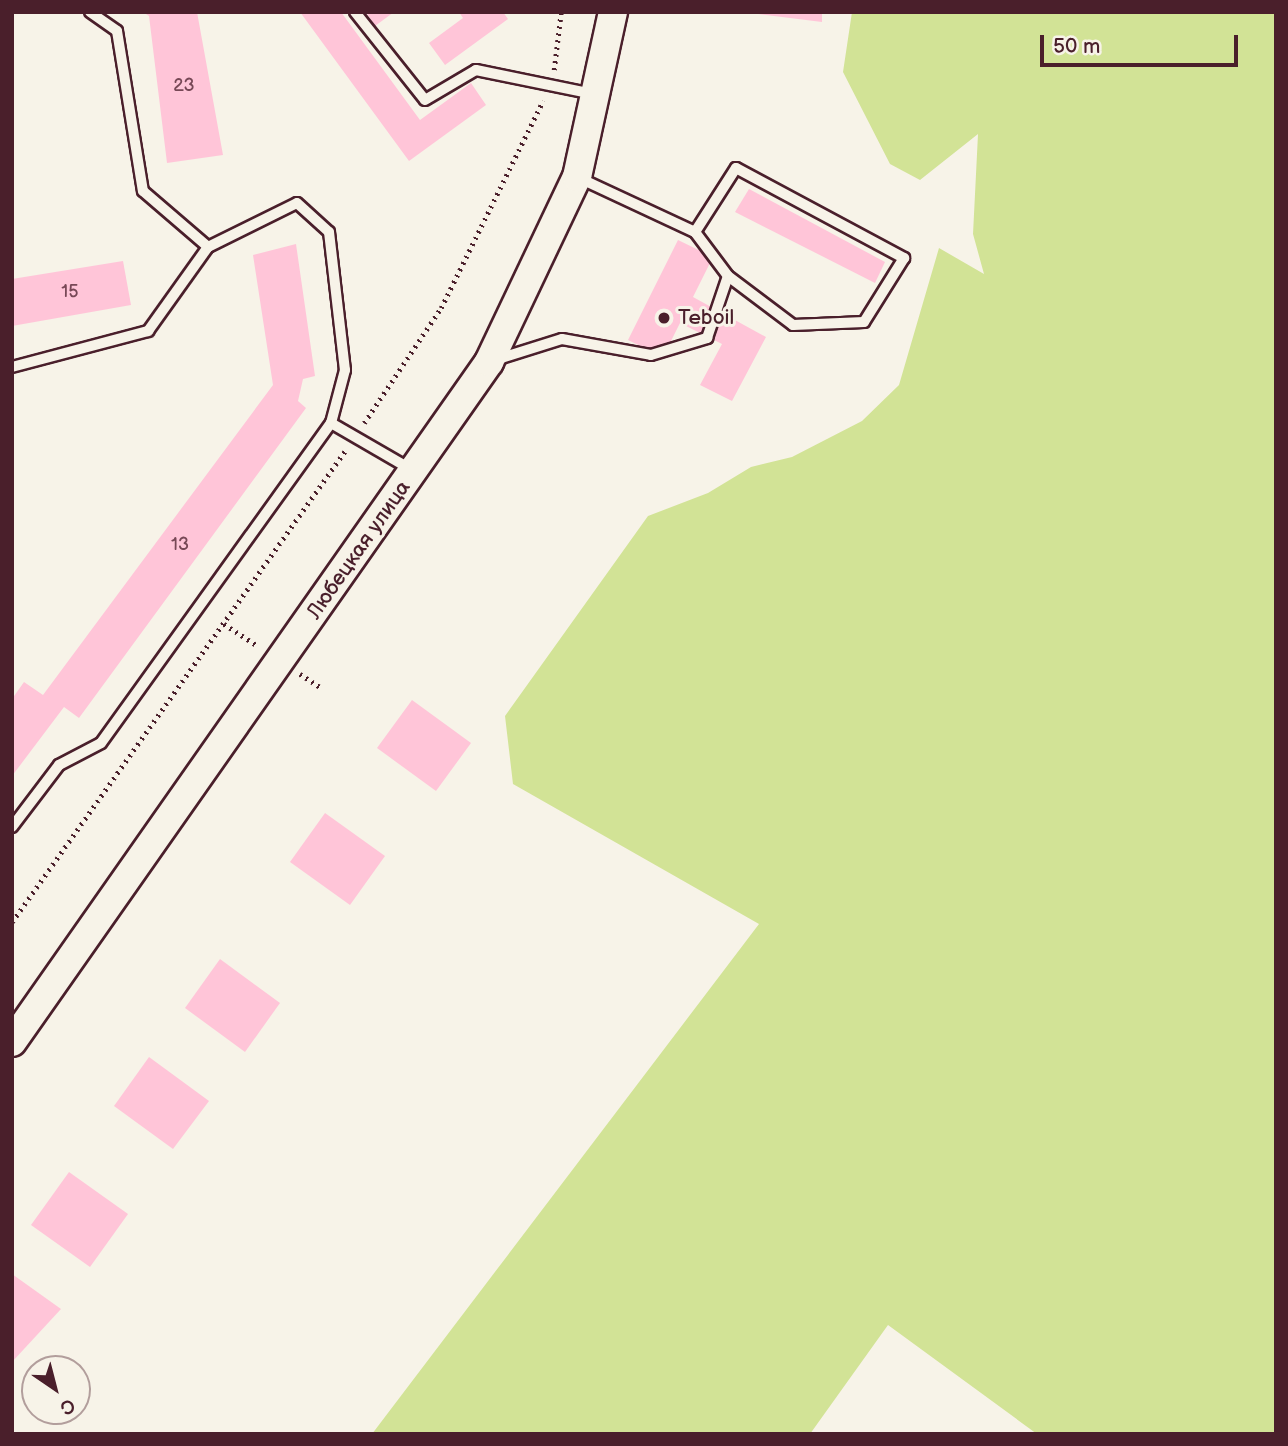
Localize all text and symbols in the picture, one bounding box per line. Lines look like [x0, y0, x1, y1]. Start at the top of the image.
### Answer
scale bar [1043, 21, 1241, 65]
text: 50 m [1053, 34, 1100, 59]
house number: 23 [173, 75, 195, 97]
house number: 15 [61, 281, 79, 303]
place label: Teboil [678, 305, 734, 331]
marker: Teboil [656, 310, 672, 326]
street label: Любецкая улица [302, 476, 416, 624]
house number: 13 [171, 534, 189, 556]
north arrow [21, 1355, 91, 1425]
text: С [55, 1393, 79, 1419]

